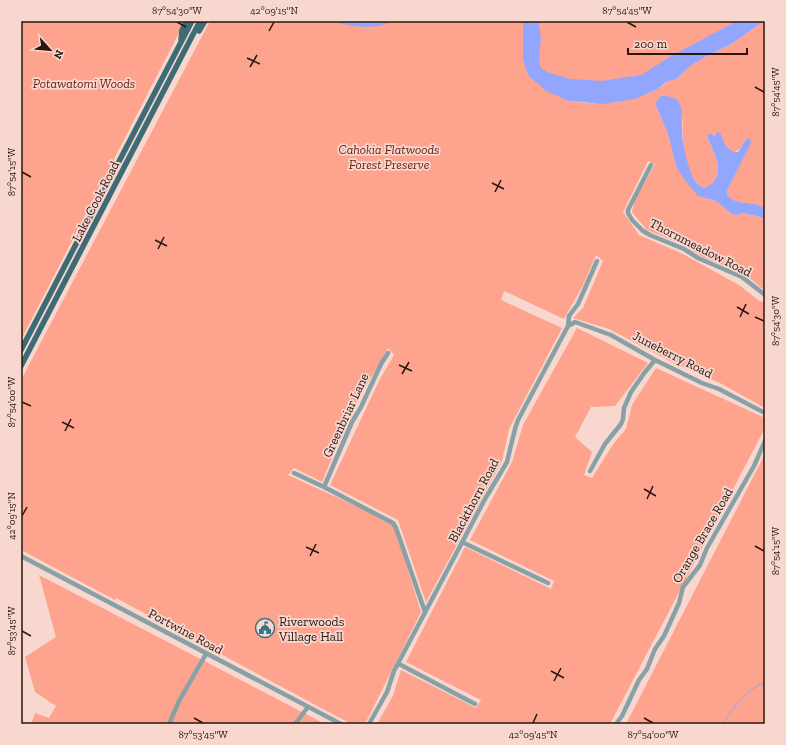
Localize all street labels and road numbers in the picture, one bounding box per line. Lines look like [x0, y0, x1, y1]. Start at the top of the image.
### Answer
street label: Lake Cook Road [69, 158, 122, 244]
street label: Thornmeadow Road [647, 215, 754, 280]
street label: Juneberry Road [630, 328, 715, 381]
street label: Greenbriar Lane [319, 371, 372, 460]
street label: Blackthorn Road [445, 456, 502, 545]
street label: Orange Brace Road [669, 485, 736, 586]
street label: Portwine Road [146, 606, 226, 657]

